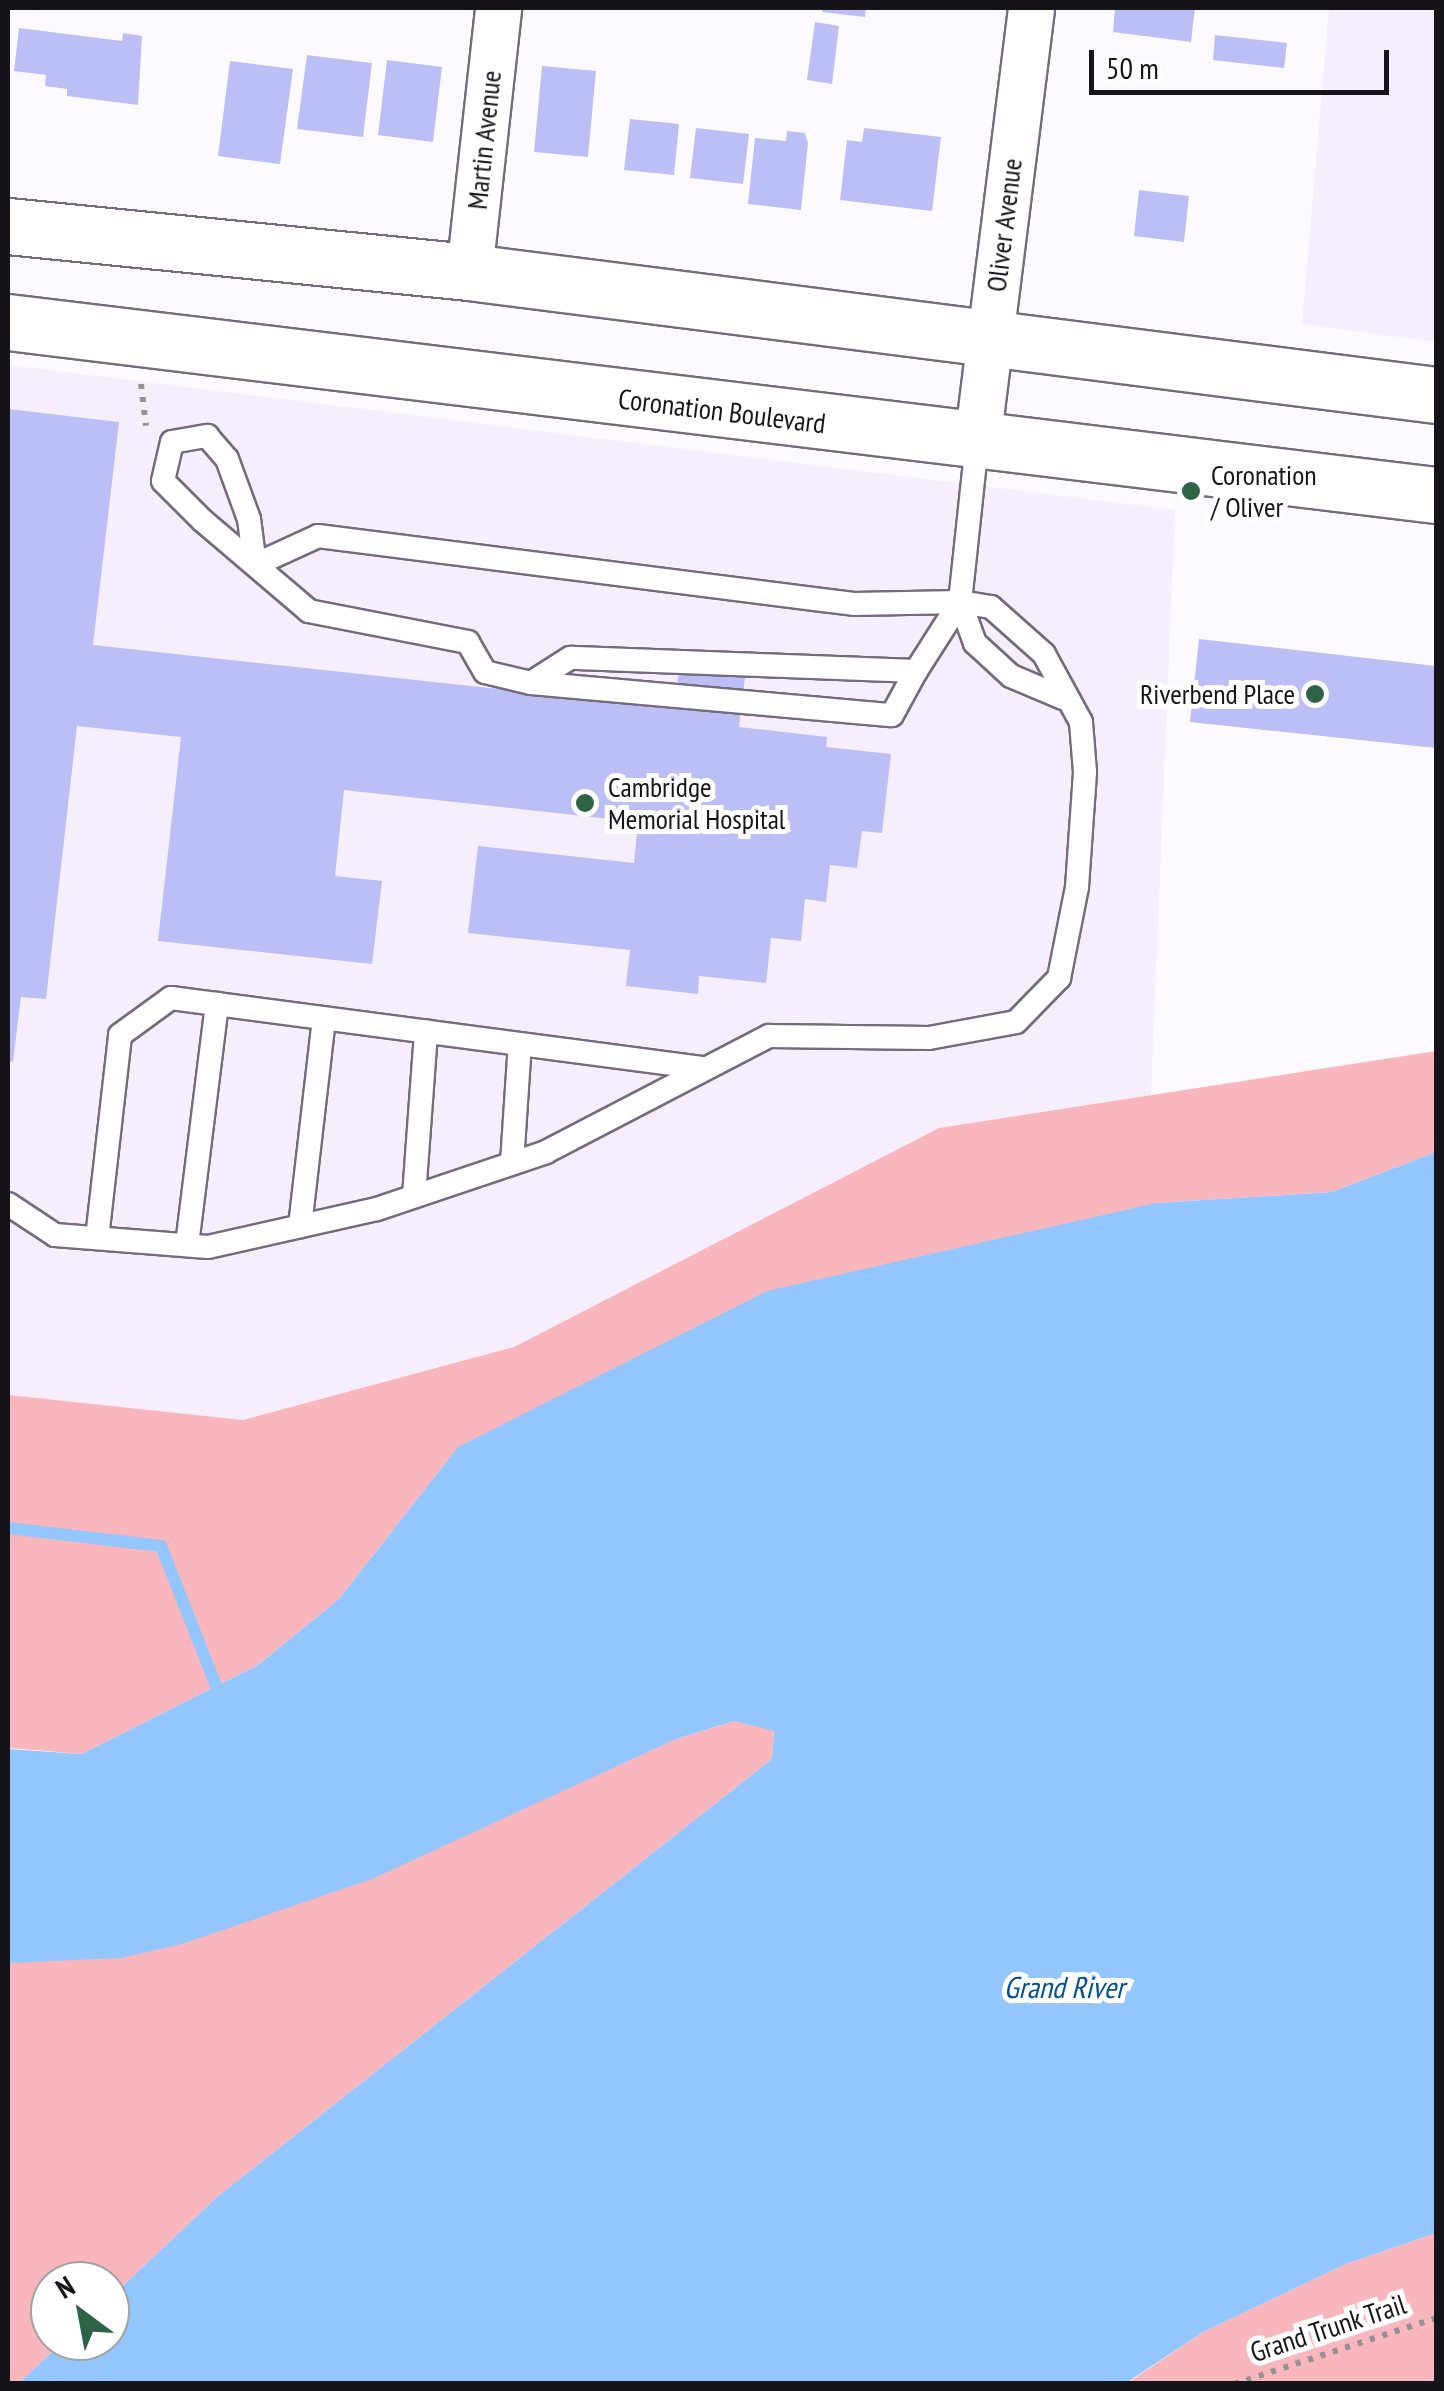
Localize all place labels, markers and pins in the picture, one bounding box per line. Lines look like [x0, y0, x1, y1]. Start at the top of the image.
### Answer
place label: Coronation / Oliver [1211, 458, 1317, 524]
marker: Coronation / Oliver [1180, 480, 1202, 502]
place label: Riverbend Place [1140, 677, 1295, 711]
marker: Riverbend Place [1304, 683, 1326, 705]
place label: Cambridge Memorial Hospital [608, 770, 785, 836]
marker: Cambridge Memorial Hospital [572, 790, 598, 816]

